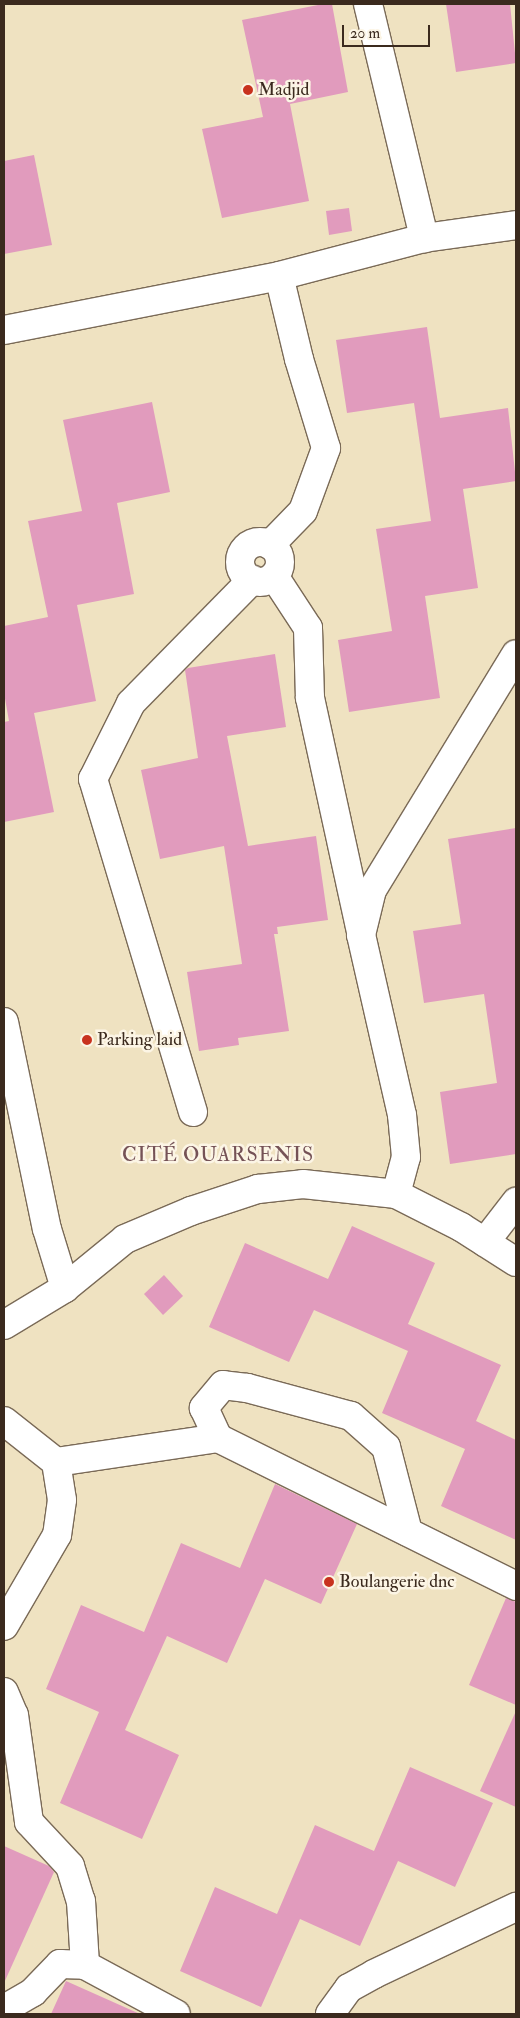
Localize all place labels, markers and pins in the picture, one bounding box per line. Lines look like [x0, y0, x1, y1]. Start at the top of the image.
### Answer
place label: Madjid [258, 79, 309, 101]
marker: Madjid [242, 84, 254, 96]
place label: Parking laid [97, 1029, 182, 1051]
marker: Parking laid [81, 1034, 93, 1046]
place label: Boulangerie dnc [339, 1571, 455, 1593]
marker: Boulangerie dnc [323, 1576, 335, 1588]

